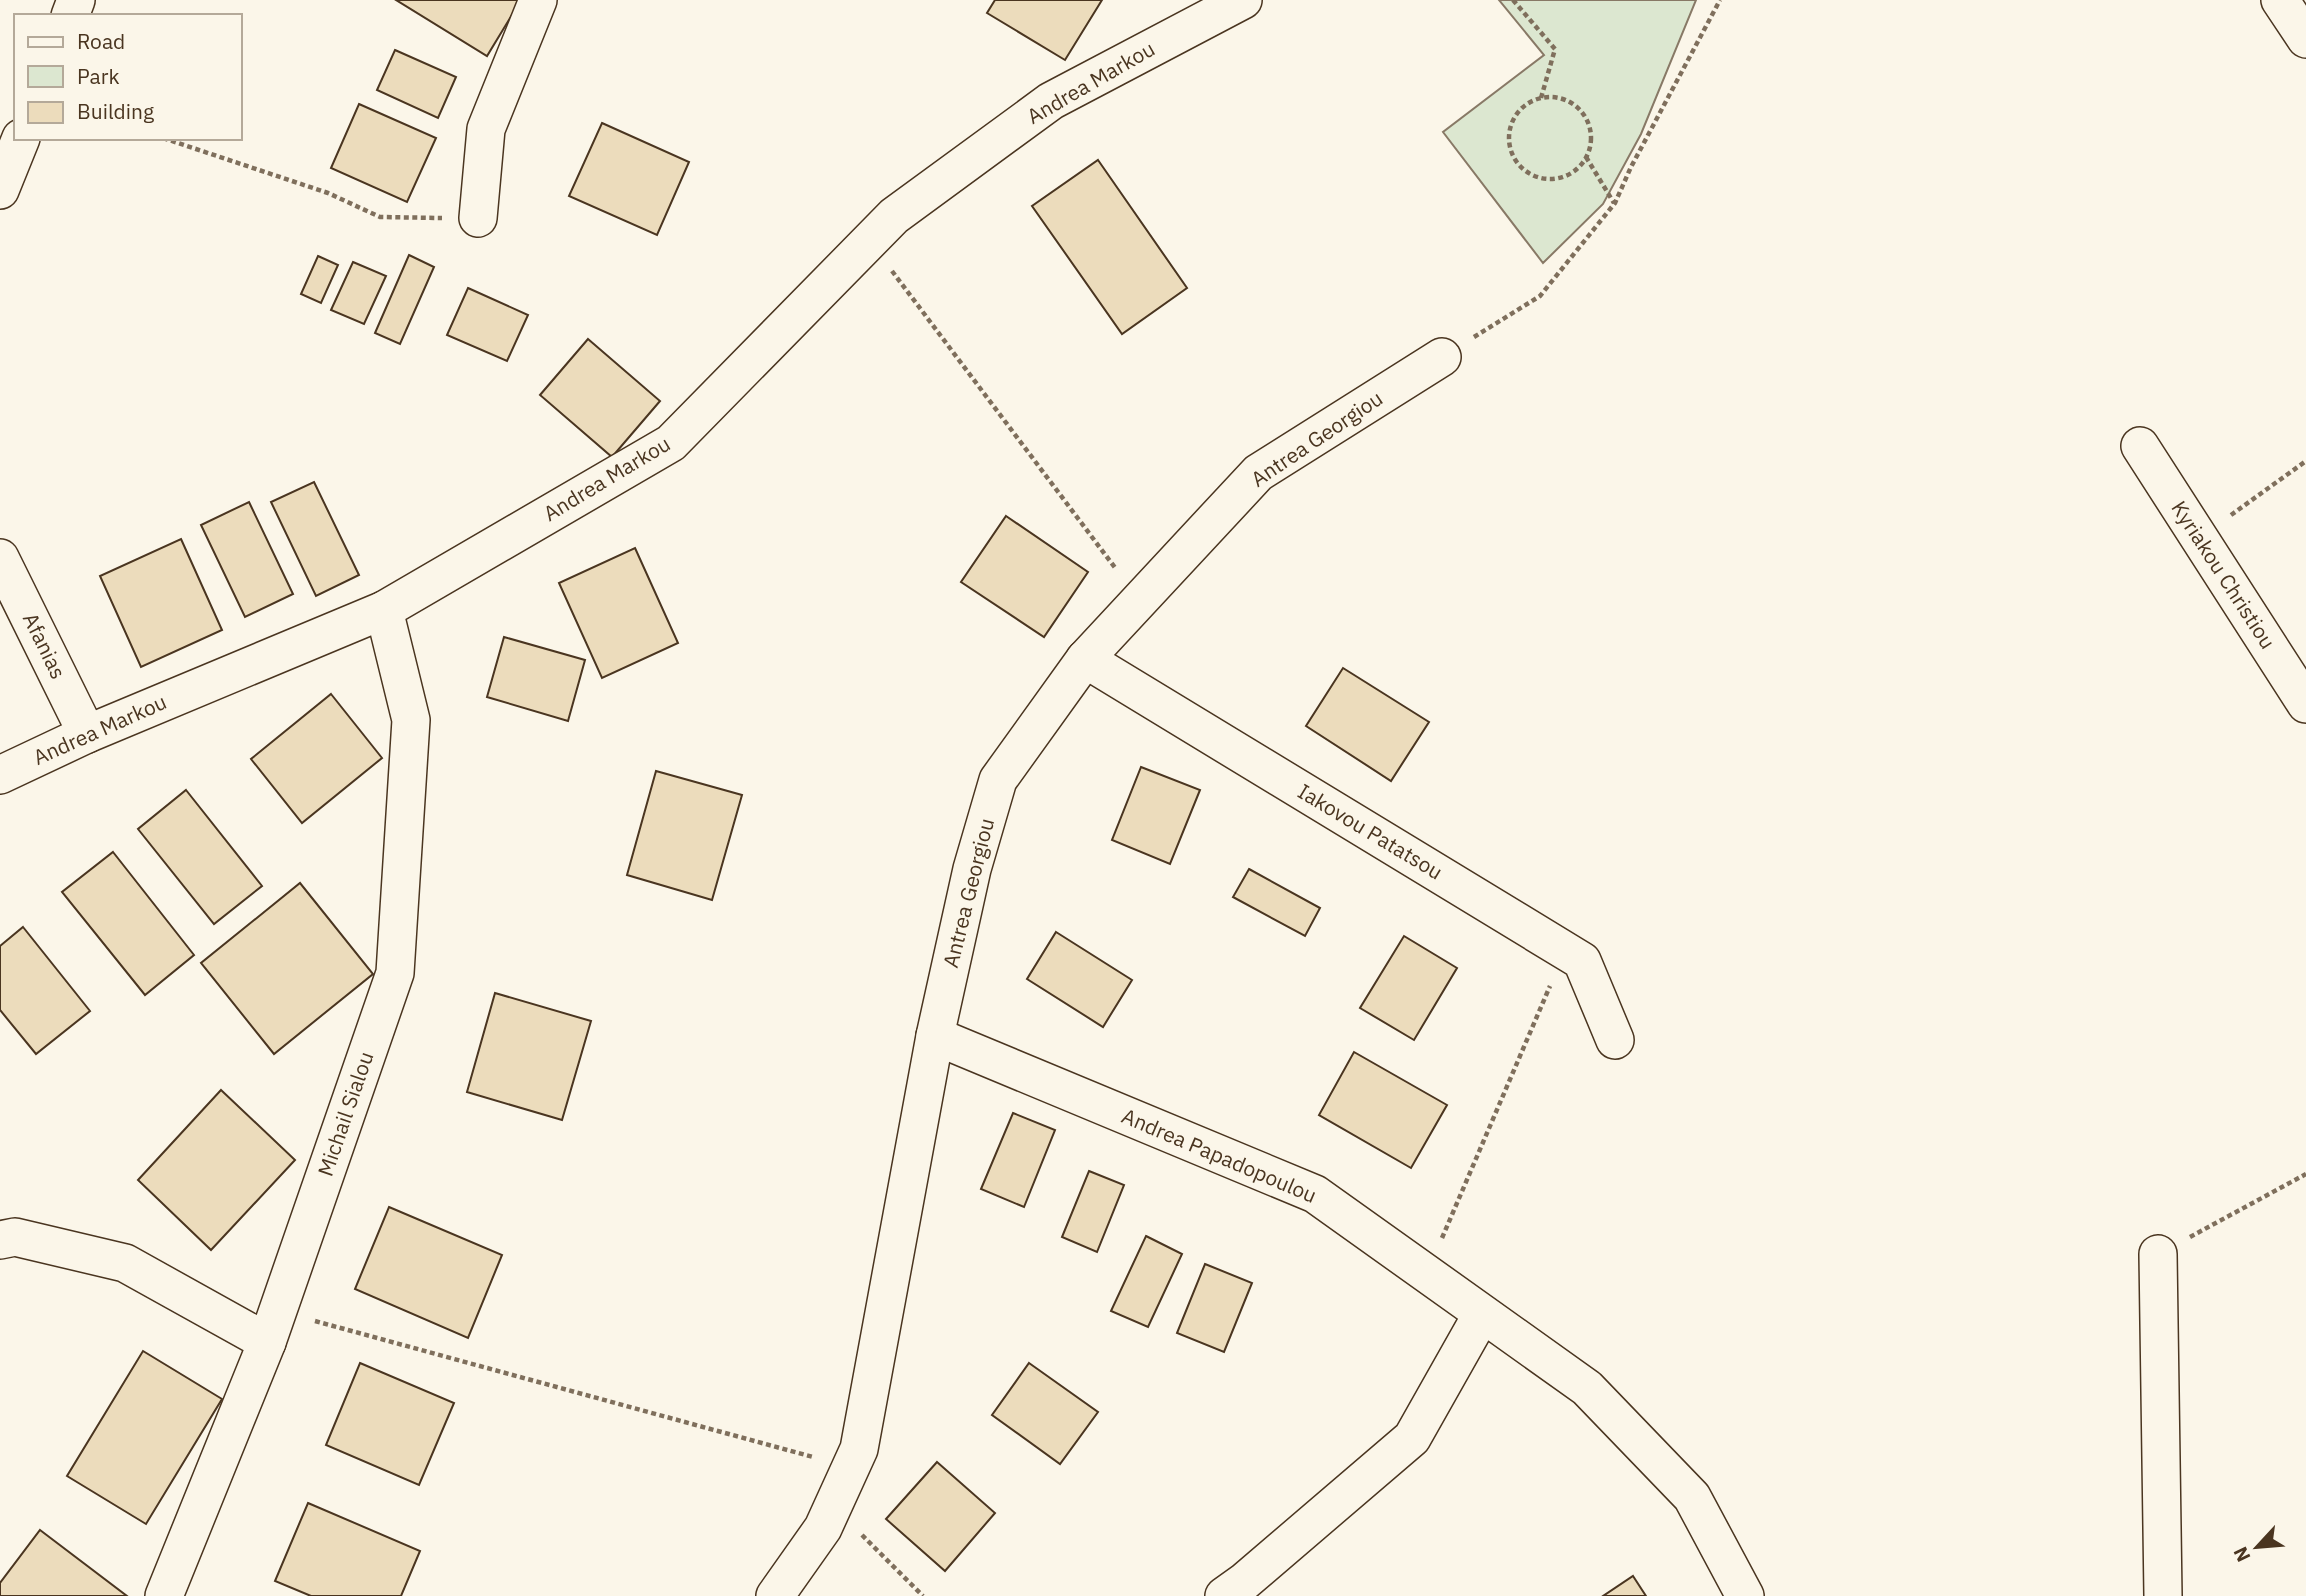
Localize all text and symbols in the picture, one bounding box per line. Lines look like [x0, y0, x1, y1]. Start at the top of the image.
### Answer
legend [14, 14, 242, 140]
text: Road [77, 27, 125, 55]
street label: Andrea Markou [1021, 34, 1160, 130]
text: Park [77, 62, 120, 90]
text: Building [77, 97, 154, 125]
street label: Antrea Georgiou [1245, 384, 1388, 493]
street label: Andrea Markou [538, 429, 675, 527]
street label: Kyriakou Christiou [2165, 495, 2282, 654]
street label: Afanias [17, 608, 73, 683]
street label: Andrea Markou [28, 687, 171, 771]
street label: Iakovou Patatsou [1293, 777, 1448, 885]
street label: Antrea Georgiou [936, 815, 1000, 970]
street label: Michail Sialou [311, 1048, 379, 1180]
street label: Andrea Papadopoulou [1118, 1101, 1321, 1209]
north arrow [2222, 1512, 2292, 1582]
text: N [2228, 1543, 2256, 1566]

